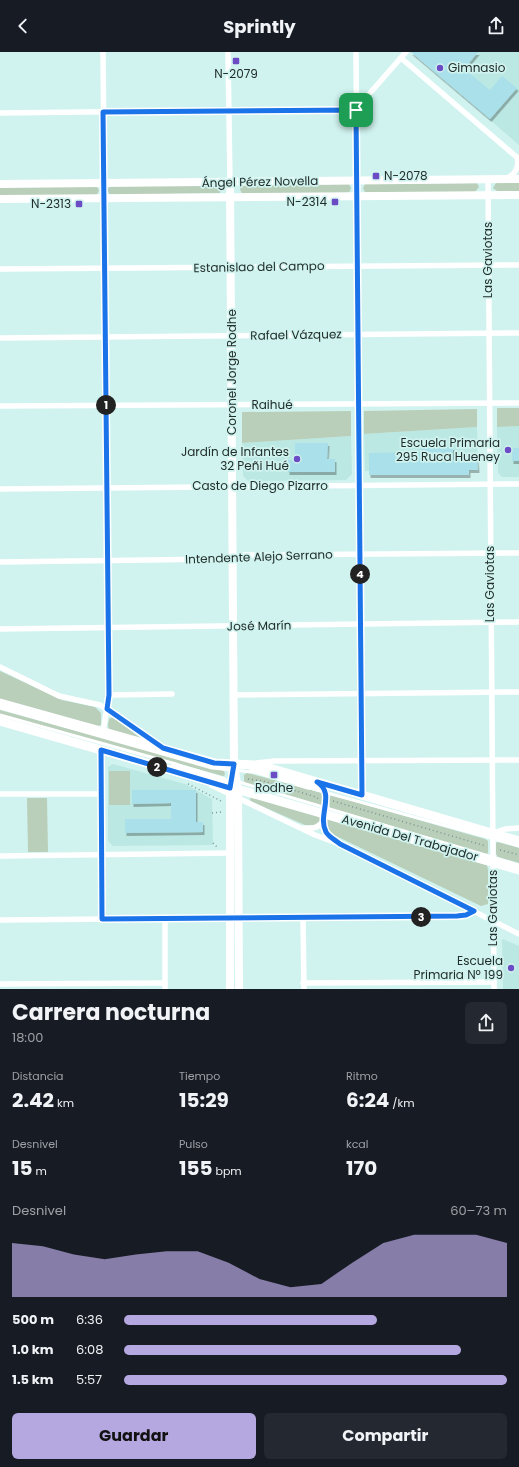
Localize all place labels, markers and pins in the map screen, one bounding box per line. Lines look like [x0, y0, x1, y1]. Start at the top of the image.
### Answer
marker: N-2079 [231, 56, 241, 66]
place label: Gimnasio [448, 59, 506, 76]
marker: Gimnasio [435, 63, 445, 73]
place label: N-2079 [214, 65, 258, 82]
pin [339, 93, 373, 127]
place label: N-2078 [384, 167, 428, 184]
marker: N-2078 [371, 171, 381, 181]
place label: N-2314 [287, 193, 327, 210]
place label: N-2313 [31, 195, 71, 212]
marker: N-2314 [330, 197, 340, 207]
marker: N-2313 [74, 199, 84, 209]
pin: 1 [96, 395, 116, 415]
place label: Escuela Primaria 295 Ruca Hueney [396, 434, 500, 465]
place label: Jardín de Infantes 32 Peñi Hué [181, 443, 289, 474]
marker: Escuela Primaria 295 Ruca Hueney [503, 445, 513, 455]
marker: Jardín de Infantes 32 Peñi Hué [292, 454, 302, 464]
pin: 4 [350, 564, 370, 584]
pin: 2 [147, 757, 167, 777]
marker: Rodhe [269, 770, 279, 780]
place label: Rodhe [255, 779, 293, 796]
pin: 3 [411, 907, 431, 927]
place label: Escuela Primaria Nº 199 [414, 952, 503, 983]
marker: Escuela Primaria Nº 199 [506, 963, 516, 973]

